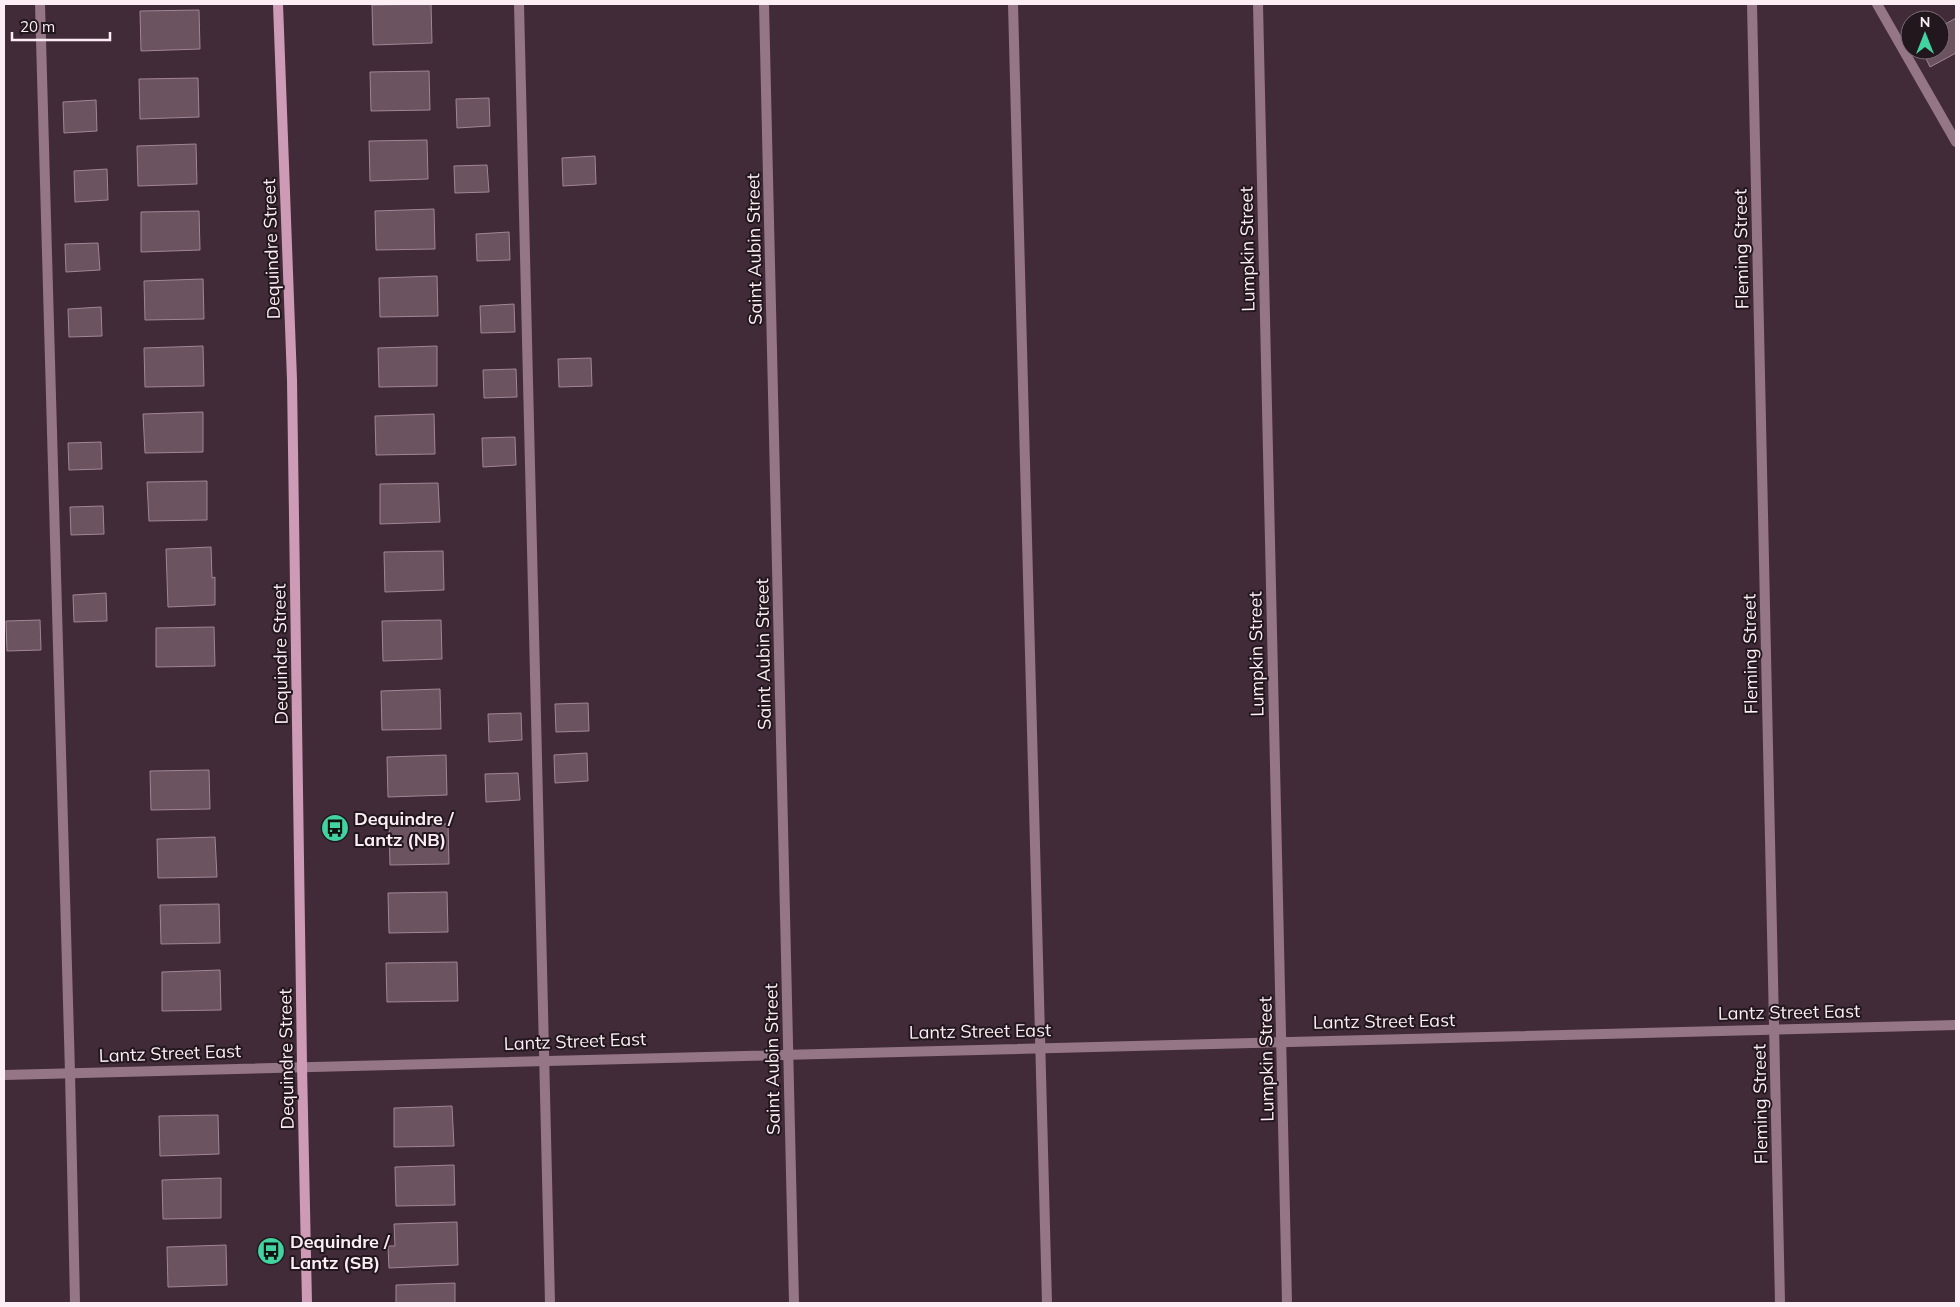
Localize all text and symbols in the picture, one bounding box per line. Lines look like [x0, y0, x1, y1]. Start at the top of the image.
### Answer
scale bar [12, 10, 110, 42]
north arrow [1900, 10, 1950, 60]
text: N [1920, 13, 1930, 31]
text: 20 m [20, 17, 55, 36]
street label: Saint Aubin Street [741, 173, 767, 325]
street label: Dequindre Street [257, 178, 285, 320]
street label: Lumpkin Street [1234, 186, 1260, 312]
street label: Fleming Street [1728, 189, 1754, 309]
street label: Saint Aubin Street [750, 578, 776, 730]
street label: Dequindre Street [267, 583, 293, 725]
street label: Lumpkin Street [1243, 591, 1269, 717]
street label: Fleming Street [1737, 594, 1763, 714]
place label: Dequindre / Lantz (NB) [354, 807, 455, 851]
bus stop icon: Dequindre / Lantz (NB) [320, 813, 350, 843]
street label: Saint Aubin Street [759, 983, 785, 1135]
street label: Dequindre Street [273, 988, 299, 1130]
street label: Lumpkin Street [1253, 996, 1279, 1122]
street label: Lantz Street East [1718, 999, 1860, 1025]
street label: Lantz Street East [1313, 1008, 1455, 1034]
street label: Lantz Street East [909, 1018, 1051, 1044]
street label: Lantz Street East [503, 1027, 647, 1055]
street label: Lantz Street East [98, 1039, 242, 1067]
street label: Fleming Street [1747, 1044, 1773, 1164]
place label: Dequindre / Lantz (SB) [290, 1230, 391, 1274]
bus stop icon: Dequindre / Lantz (SB) [256, 1236, 286, 1266]

